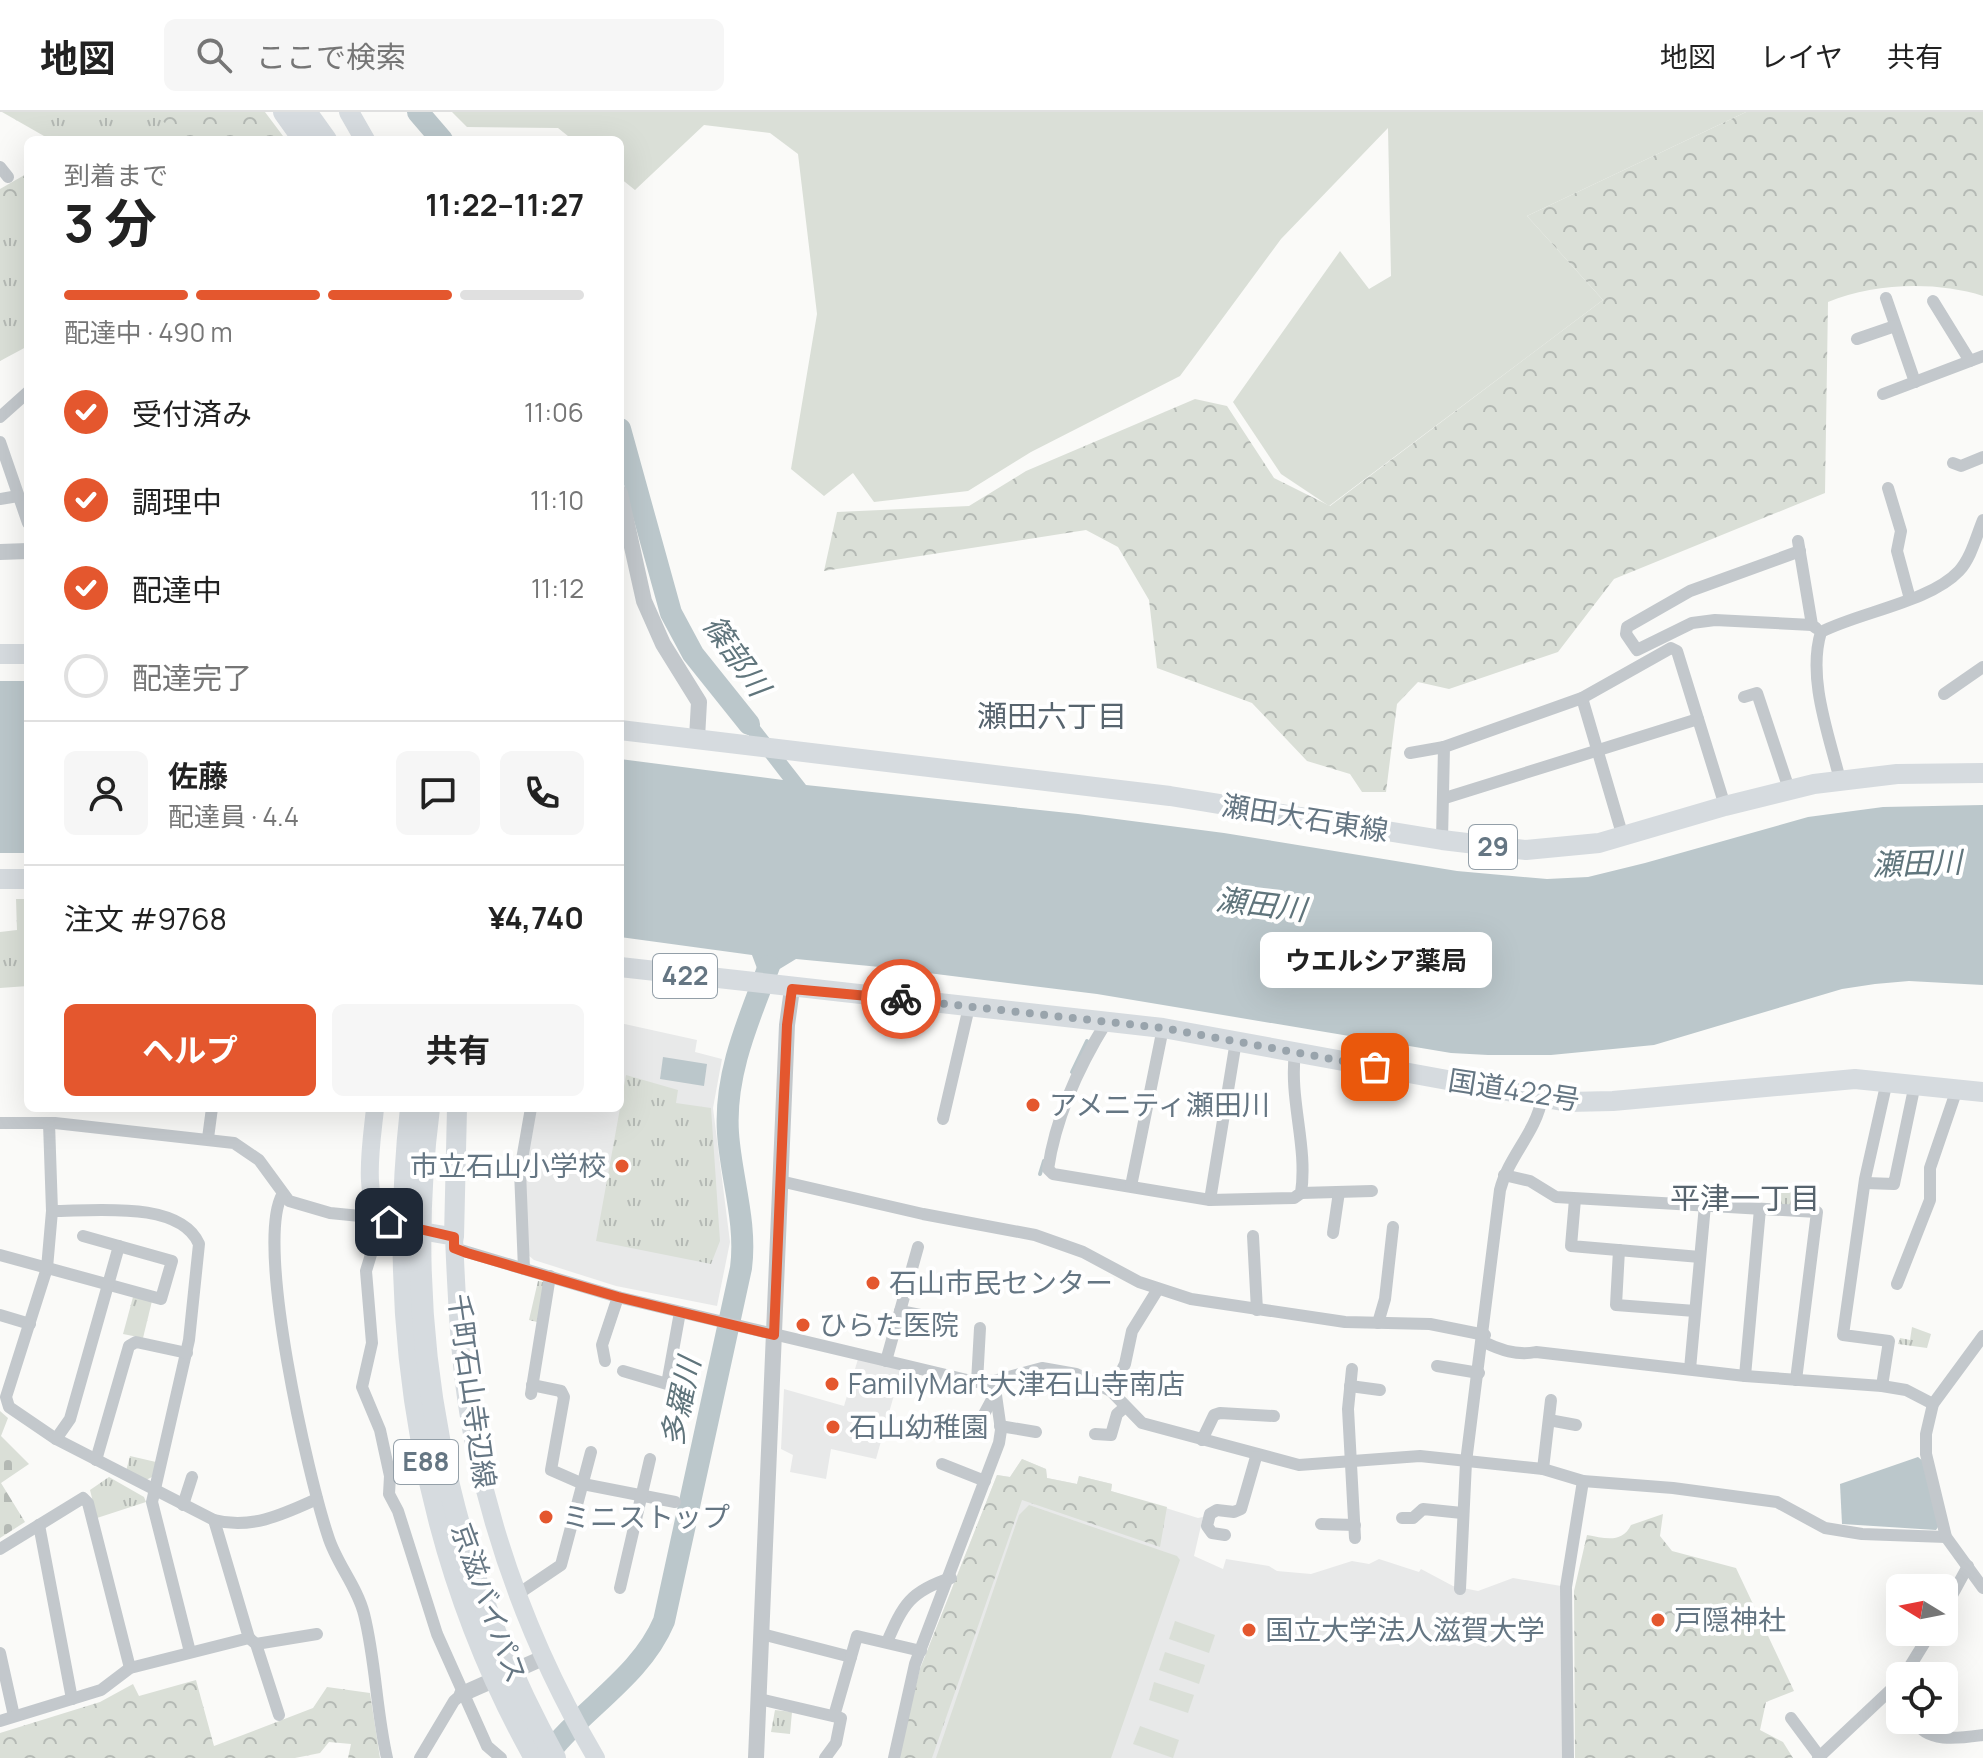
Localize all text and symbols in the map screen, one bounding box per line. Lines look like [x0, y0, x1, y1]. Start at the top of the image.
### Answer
search box [164, 19, 724, 91]
text: 地図 [40, 31, 116, 83]
icon: search [192, 33, 236, 77]
text: ここで検索 [256, 36, 406, 77]
text: 地図 [1660, 37, 1716, 75]
text: レイヤ [1760, 37, 1843, 75]
text: 共有 [1887, 37, 1943, 75]
text: 到着まで [64, 157, 168, 193]
text: 11:22–11:27 [425, 184, 584, 225]
text: 3 分 [64, 187, 157, 258]
text: 配達中 · 490 m [64, 314, 233, 350]
icon: check [64, 390, 108, 434]
text: 受付済み [132, 393, 252, 434]
text: 11:06 [524, 394, 584, 430]
icon: check [64, 478, 108, 522]
text: 調理中 [132, 481, 222, 522]
text: 11:10 [530, 482, 584, 518]
icon: check [64, 566, 108, 610]
text: 配達中 [132, 569, 222, 610]
text: 11:12 [531, 570, 584, 606]
water label: 篠部川 [695, 607, 782, 706]
text: 配達完了 [132, 657, 252, 698]
district label: 瀬田六丁目 [977, 695, 1127, 736]
button: person [64, 751, 148, 835]
button: chat [396, 751, 480, 835]
button: phone [500, 751, 584, 835]
text: 佐藤 [168, 755, 228, 796]
street label: 瀬田大石東線 [1219, 785, 1391, 849]
text: 配達員 · 4.4 [168, 798, 299, 834]
road number: 29 [1469, 825, 1517, 869]
water label: 瀬田川 [1871, 840, 1966, 885]
water label: 瀬田川 [1214, 878, 1311, 930]
text: ¥4,740 [488, 897, 584, 938]
text: 注文 #9768 [64, 898, 227, 939]
callout: ウエルシア薬局 [1259, 931, 1491, 987]
text: ウエルシア薬局 [1285, 942, 1467, 978]
road number: 422 [653, 954, 717, 998]
courier [861, 959, 941, 1039]
icon: bike [879, 977, 923, 1021]
button: ヘルプ [64, 1004, 316, 1096]
button: 共有 [332, 1004, 584, 1096]
pin [1341, 1033, 1409, 1101]
icon: bag [1353, 1045, 1397, 1089]
street label: 国道422号 [1446, 1060, 1583, 1118]
place label: アメニティ瀬田川 [1049, 1085, 1270, 1123]
marker: アメニティ瀬田川 [1024, 1096, 1042, 1114]
place label: 市立石山小学校 [410, 1146, 606, 1184]
marker: 市立石山小学校 [613, 1157, 631, 1175]
district label: 平津一丁目 [1670, 1177, 1820, 1218]
pin [355, 1188, 423, 1256]
icon: home [367, 1200, 411, 1244]
place label: 石山市民センター [889, 1263, 1113, 1301]
marker: 石山市民センター [864, 1274, 882, 1292]
street label: 千町石山寺辺線 [441, 1291, 505, 1491]
place label: ひらた医院 [819, 1305, 959, 1343]
marker: ひらた医院 [794, 1316, 812, 1334]
water label: 多羅川 [650, 1350, 710, 1450]
place label: FamilyMart大津石山寺南店 [848, 1364, 1185, 1402]
marker: FamilyMart大津石山寺南店 [823, 1375, 841, 1393]
place label: 石山幼稚園 [849, 1407, 989, 1445]
marker: 石山幼稚園 [824, 1418, 842, 1436]
road number: E88 [394, 1440, 458, 1484]
place label: ミニストップ [562, 1497, 730, 1535]
marker: ミニストップ [537, 1508, 555, 1526]
street label: 京滋バイパス [443, 1517, 536, 1688]
north arrow [1886, 1574, 1958, 1646]
map controls [1886, 1574, 1958, 1734]
place label: 戸隠神社 [1674, 1600, 1786, 1638]
place label: 国立大学法人滋賀大学 [1265, 1610, 1545, 1648]
marker: 戸隠神社 [1649, 1611, 1667, 1629]
marker: 国立大学法人滋賀大学 [1240, 1621, 1258, 1639]
button: locate [1886, 1662, 1958, 1734]

